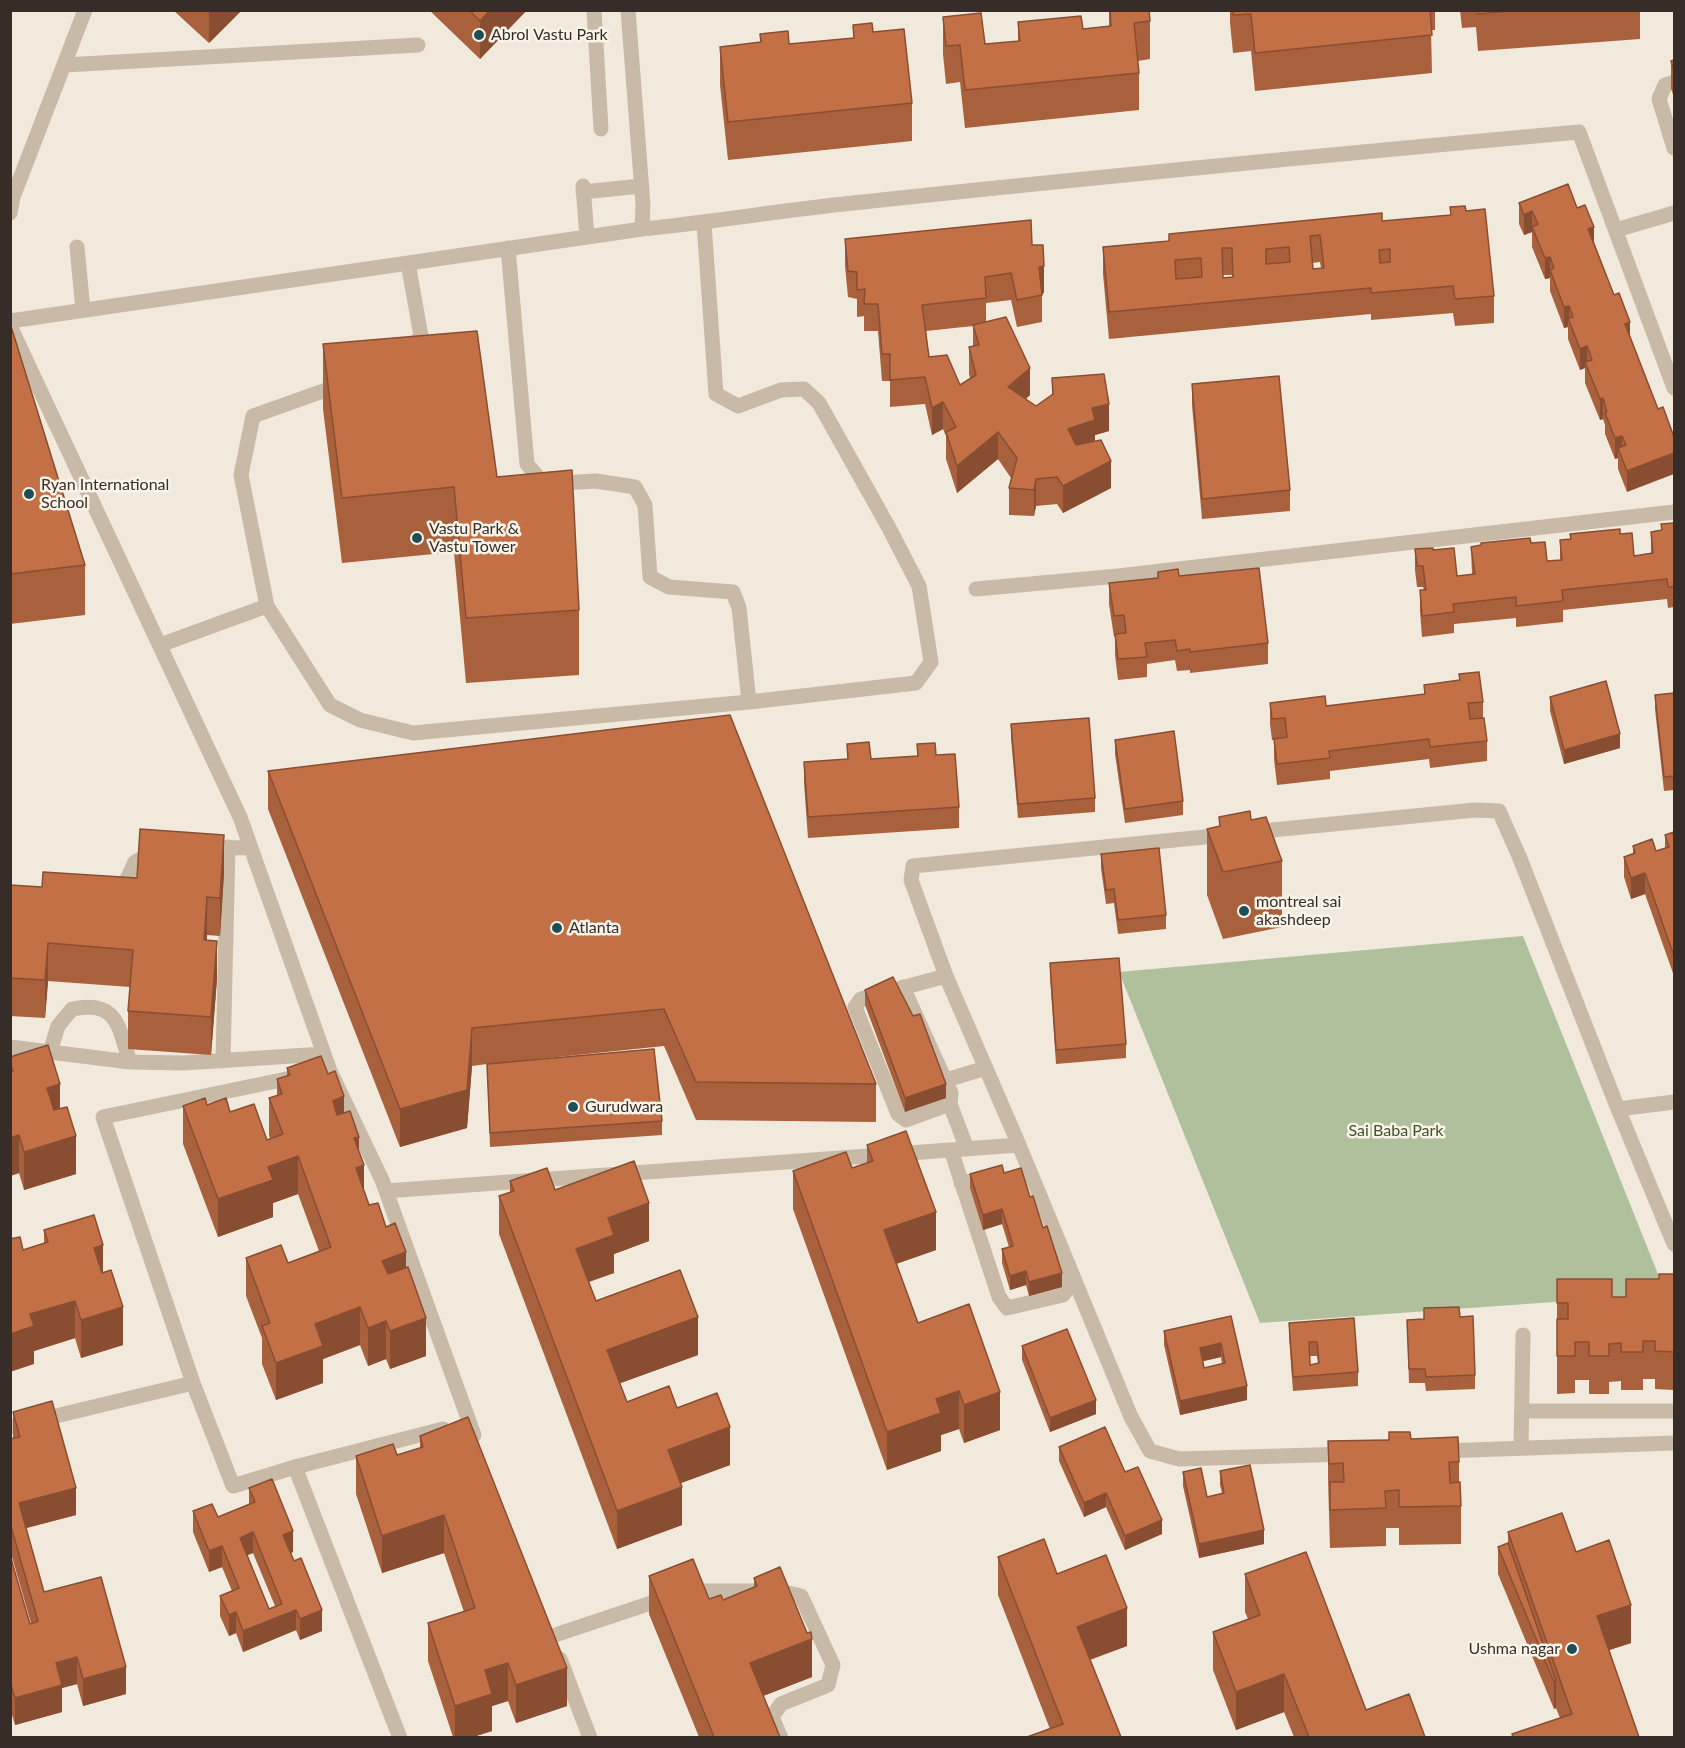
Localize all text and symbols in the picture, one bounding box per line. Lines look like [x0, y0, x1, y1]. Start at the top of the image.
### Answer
place label: Abrol Vastu Park [491, 25, 608, 45]
marker: Abrol Vastu Park [472, 28, 486, 42]
place label: Ryan International School [41, 475, 169, 513]
marker: Ryan International School [22, 487, 36, 501]
place label: Vastu Park & Vastu Tower [429, 519, 519, 557]
marker: Vastu Park & Vastu Tower [410, 531, 424, 545]
place label: montreal sai akashdeep [1256, 892, 1341, 930]
marker: montreal sai akashdeep [1237, 904, 1251, 918]
place label: Atlanta [569, 918, 619, 938]
marker: Atlanta [550, 921, 564, 935]
place label: Gurudwara [585, 1097, 663, 1117]
marker: Gurudwara [566, 1100, 580, 1114]
park label: Sai Baba Park [1349, 1121, 1443, 1141]
place label: Ushma nagar [1469, 1639, 1560, 1659]
marker: Ushma nagar [1565, 1642, 1579, 1656]

